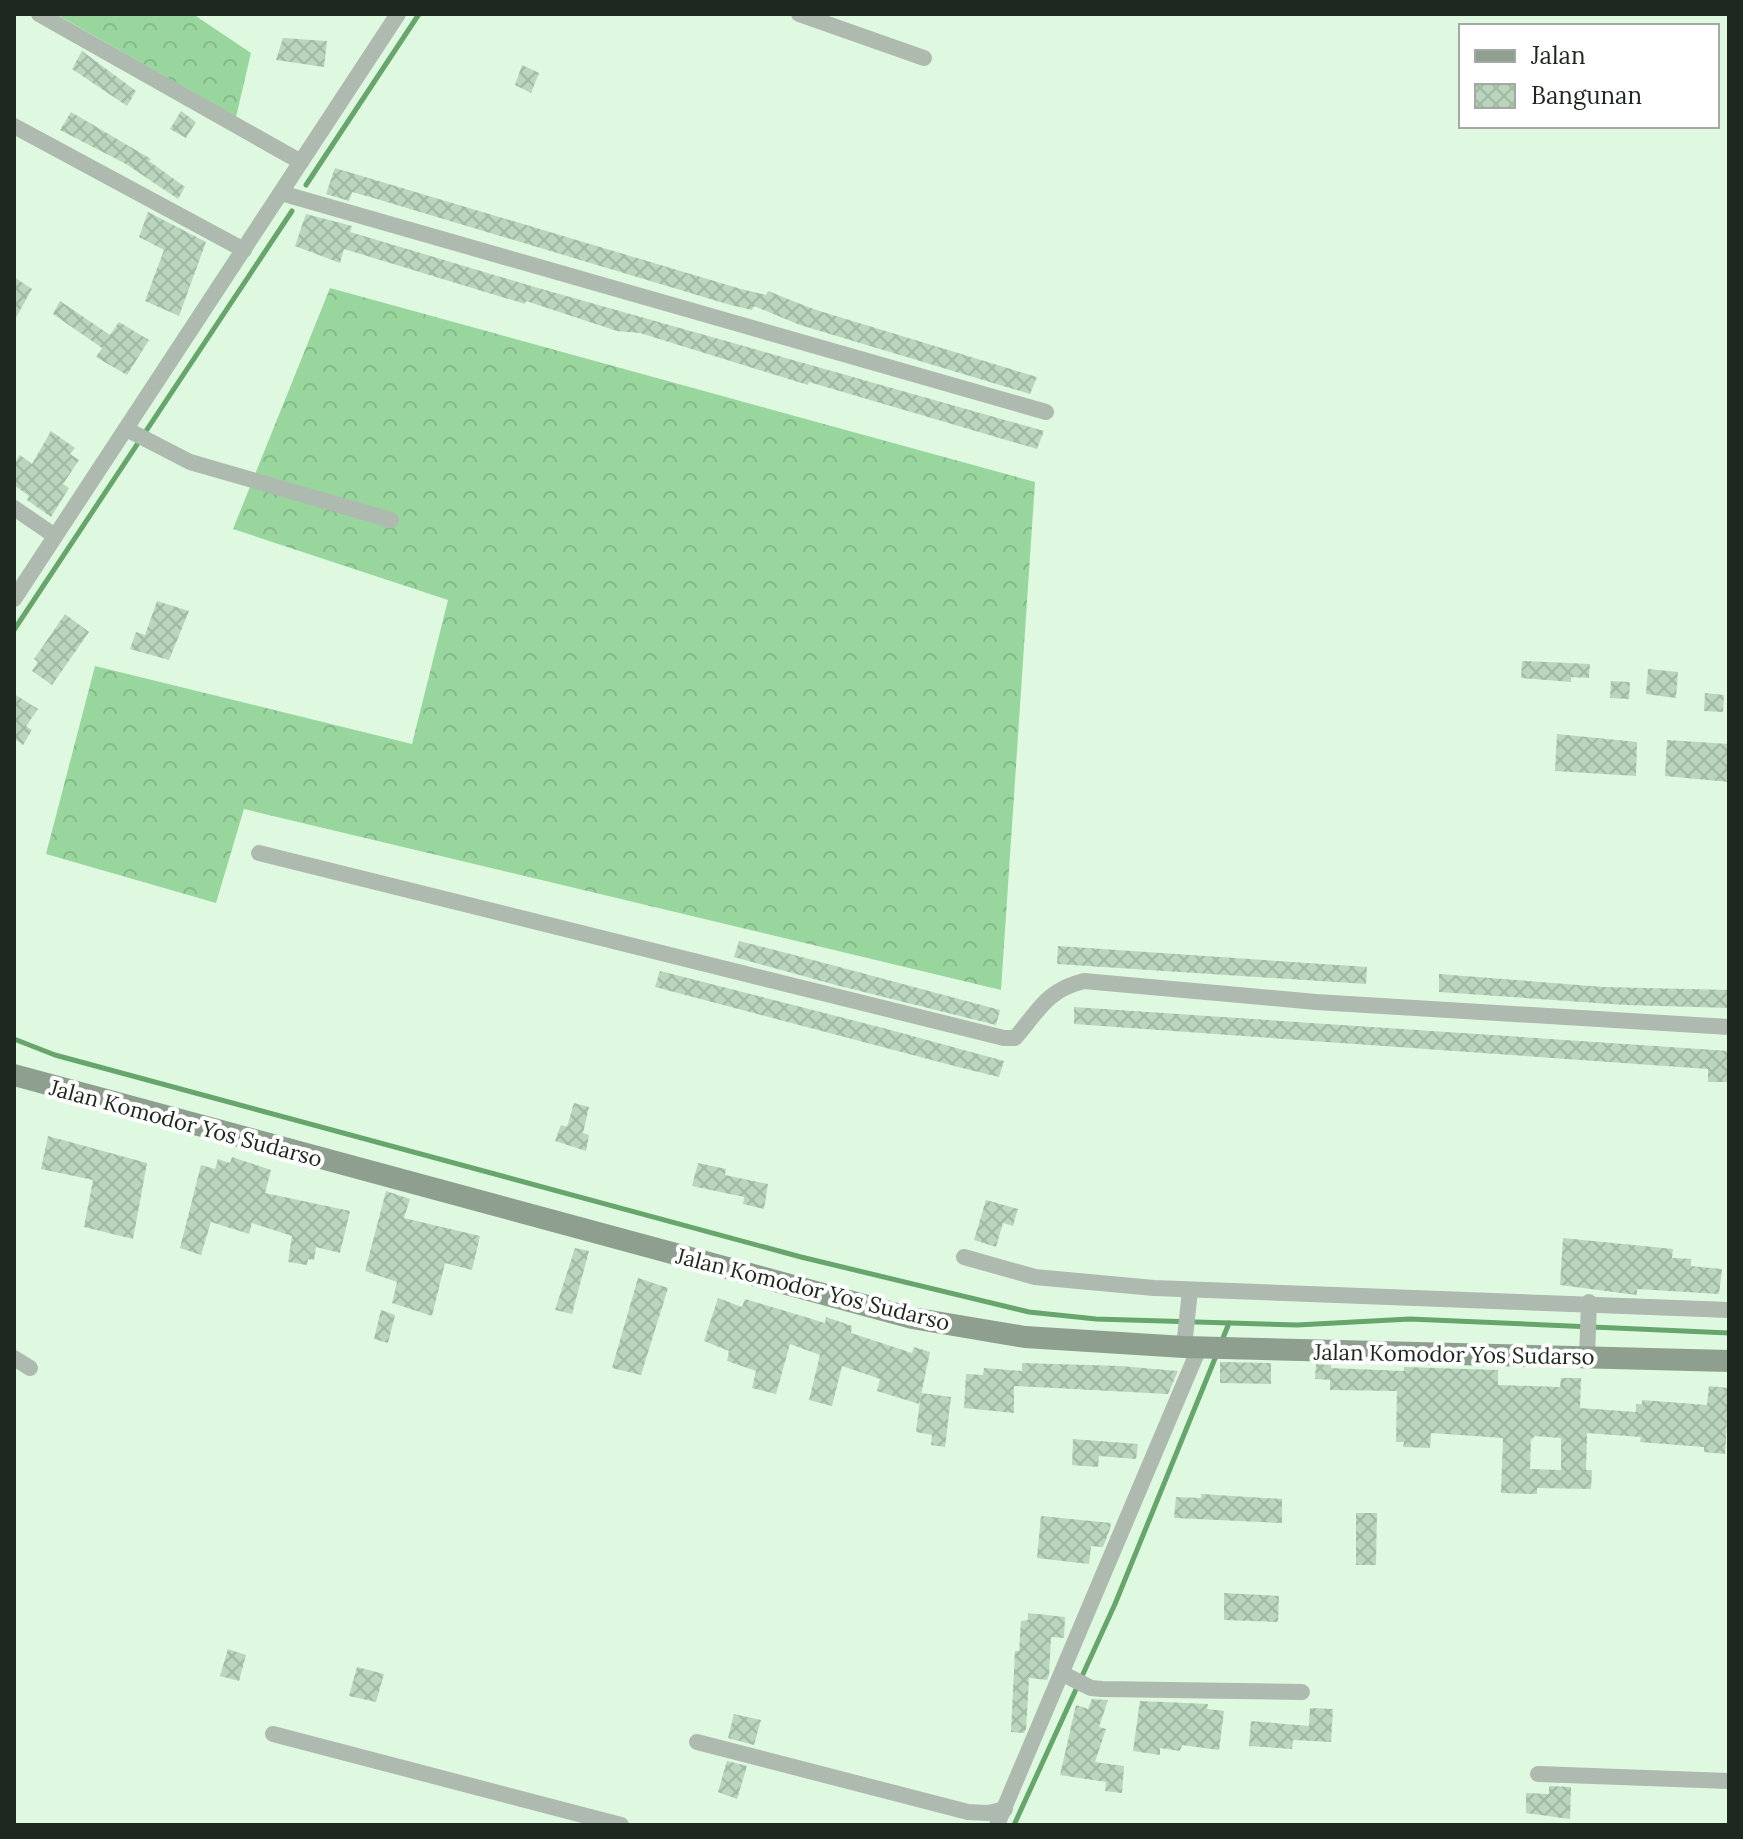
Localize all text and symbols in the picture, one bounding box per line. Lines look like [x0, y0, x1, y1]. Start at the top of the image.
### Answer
legend [1459, 24, 1719, 128]
text: Jalan [1530, 40, 1585, 71]
text: Bangunan [1531, 80, 1642, 111]
street label: Jalan Komodor Yos Sudarso [46, 1073, 325, 1173]
street label: Jalan Komodor Yos Sudarso [672, 1241, 953, 1337]
street label: Jalan Komodor Yos Sudarso [1312, 1338, 1595, 1370]

